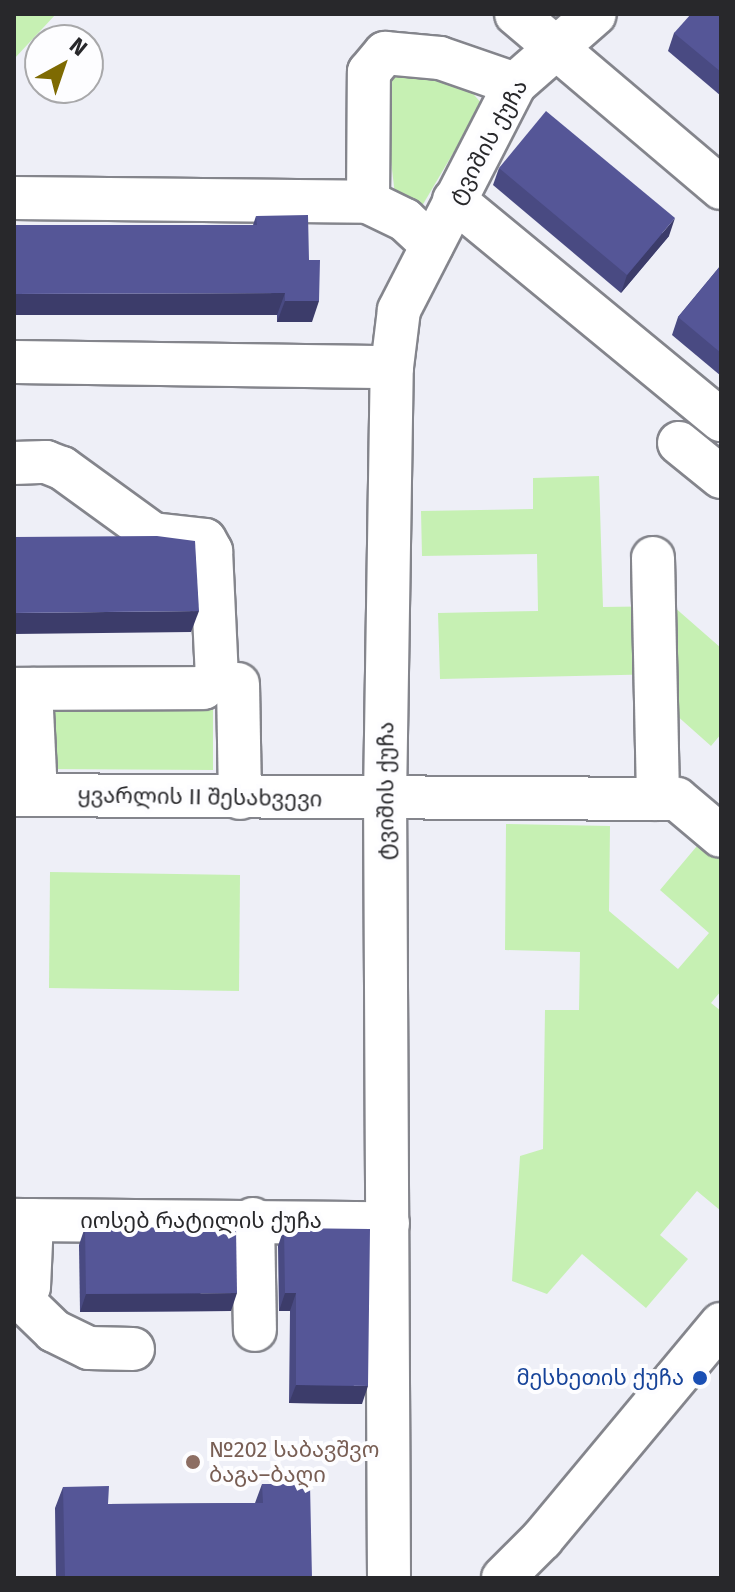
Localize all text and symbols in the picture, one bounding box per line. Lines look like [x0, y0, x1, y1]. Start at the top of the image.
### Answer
north arrow [24, 24, 104, 104]
text: N [64, 32, 93, 62]
street label: ტვიშის ქუჩა [443, 75, 533, 209]
street label: ტვიშის ქუჩა [373, 722, 399, 860]
street label: ყვარლის II შესახვევი [77, 782, 323, 812]
street label: იოსებ რატილის ქუჩა [80, 1208, 322, 1234]
place label: მესხეთის ქუჩა [517, 1365, 684, 1391]
marker: მესხეთის ქუჩა [691, 1369, 709, 1387]
place label: №202 საბავშვო ბაგა–ბაღი [209, 1436, 379, 1488]
marker: №202 საბავშვო ბაგა–ბაღი [184, 1453, 202, 1471]

